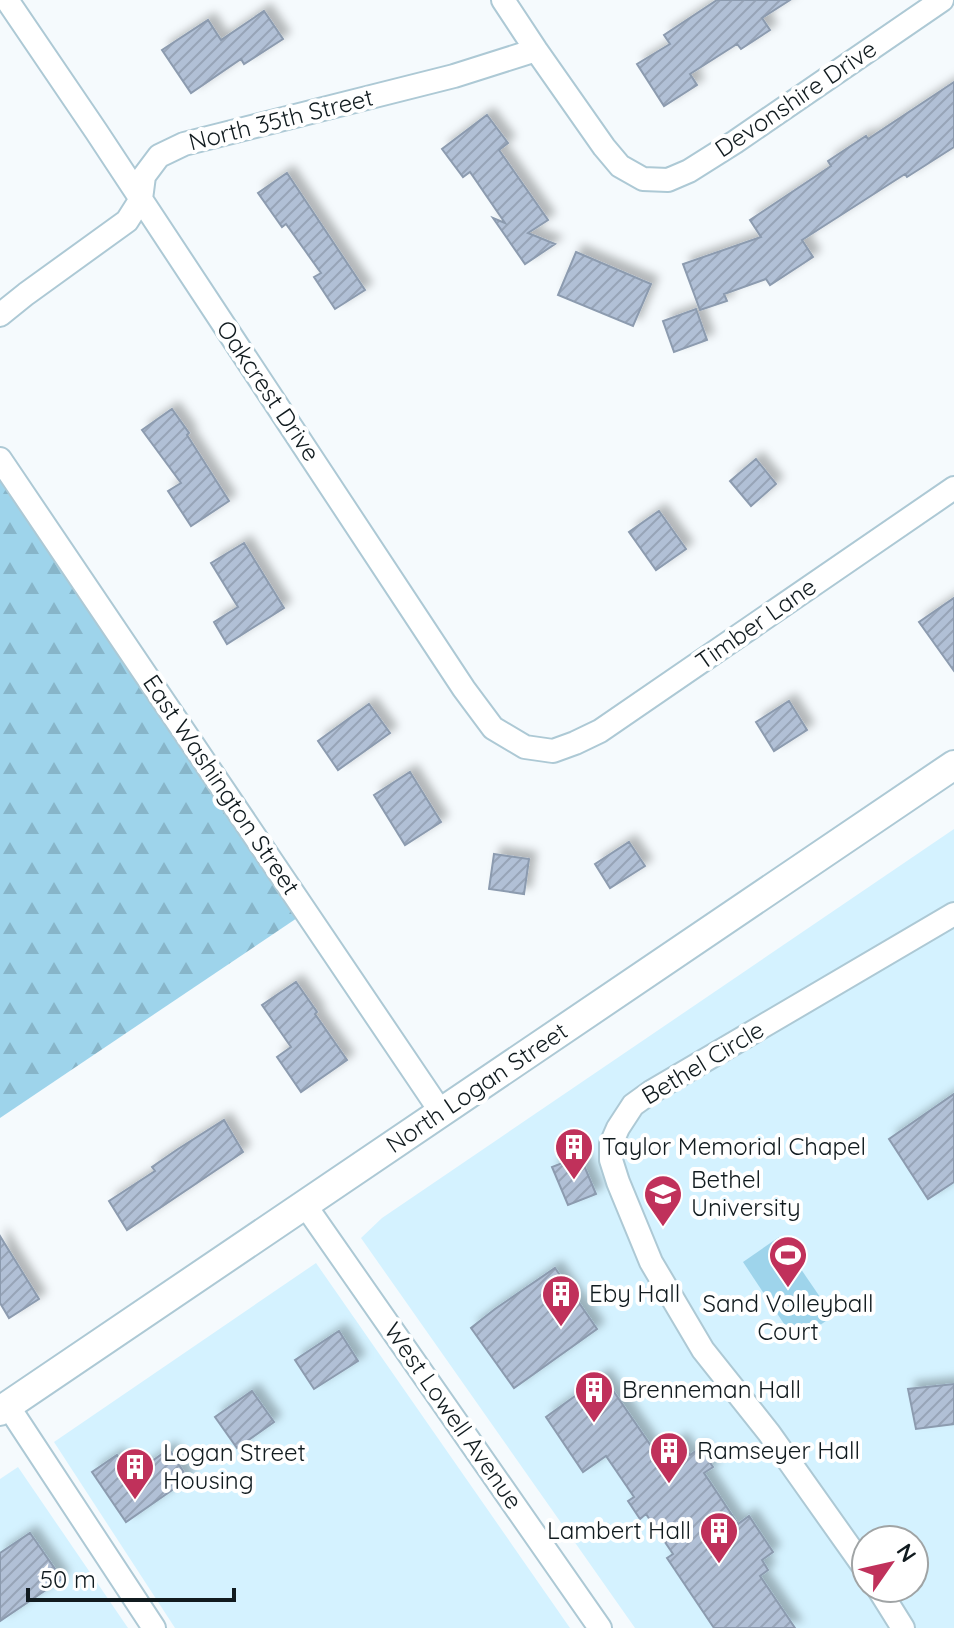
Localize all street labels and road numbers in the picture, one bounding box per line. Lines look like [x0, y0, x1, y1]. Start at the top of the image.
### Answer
street label: Devonshire Drive [709, 33, 882, 163]
street label: North 35th Street [185, 82, 376, 156]
street label: Oakcrest Drive [211, 314, 327, 467]
street label: Timber Lane [689, 571, 821, 676]
street label: East Washington Street [137, 669, 307, 900]
street label: Bethel Circle [636, 1014, 769, 1110]
street label: North Logan Street [380, 1015, 573, 1159]
street label: West Lowell Avenue [378, 1316, 529, 1514]

